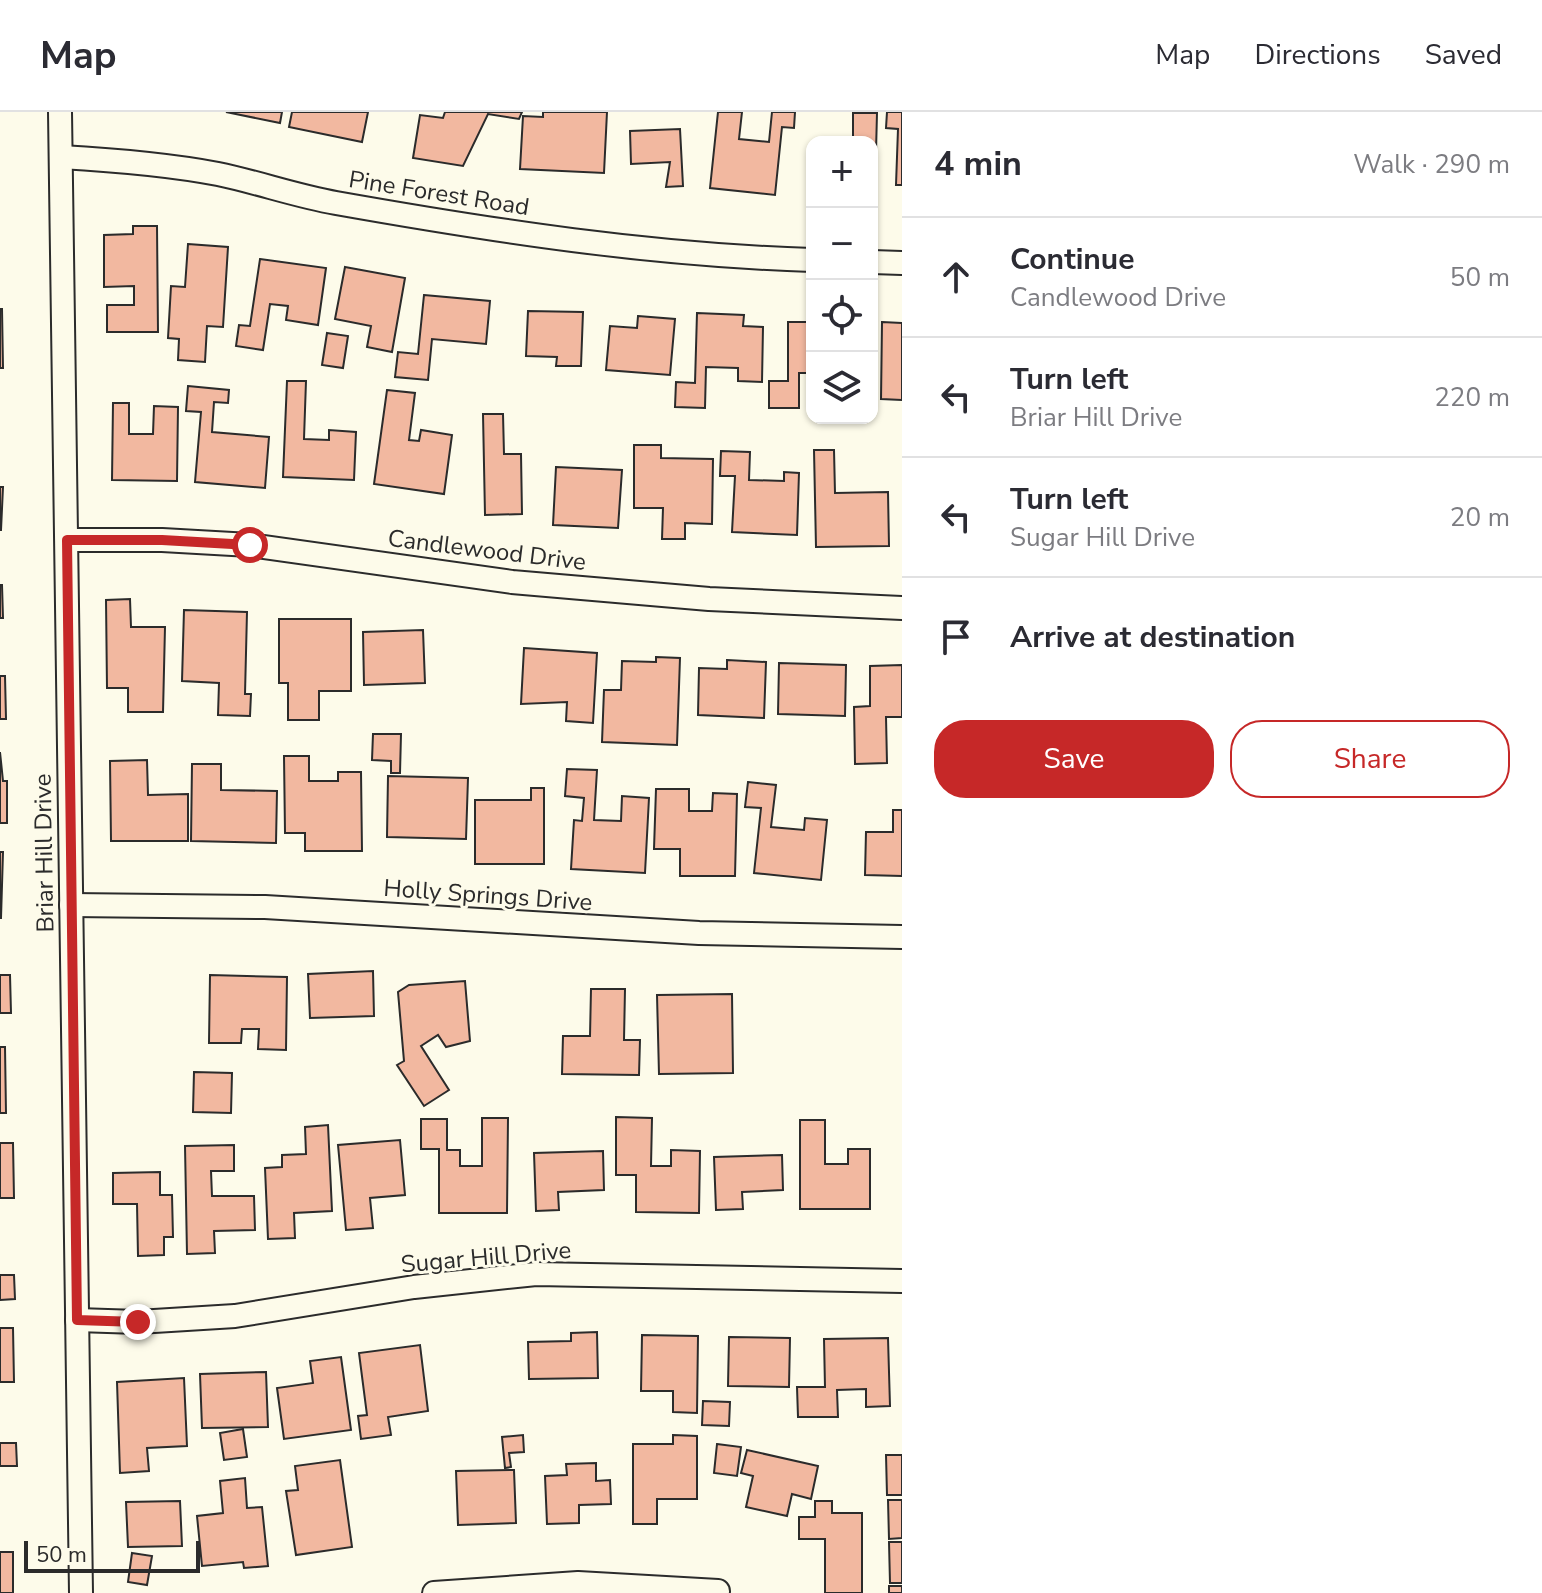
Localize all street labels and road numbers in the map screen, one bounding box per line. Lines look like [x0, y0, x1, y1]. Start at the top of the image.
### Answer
street label: Pine Forest Road [346, 163, 532, 223]
street label: Candlewood Drive [386, 522, 588, 578]
street label: Briar Hill Drive [27, 773, 61, 933]
street label: Holly Springs Drive [382, 872, 594, 918]
street label: Sugar Hill Drive [399, 1234, 573, 1280]

